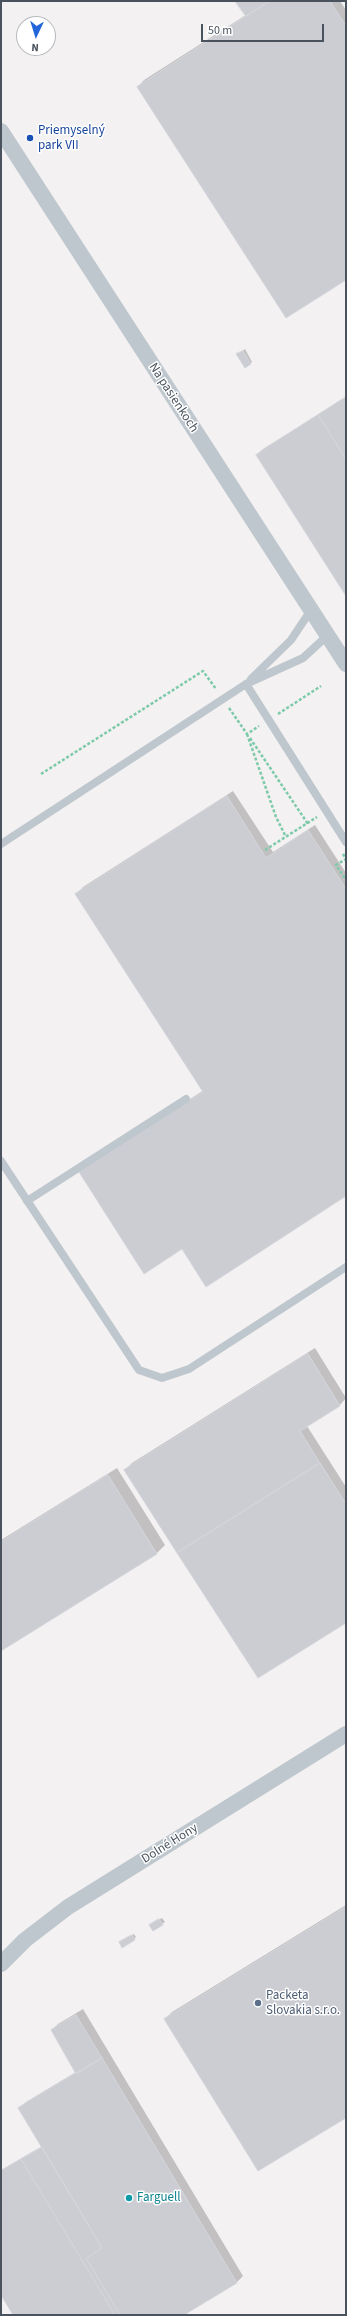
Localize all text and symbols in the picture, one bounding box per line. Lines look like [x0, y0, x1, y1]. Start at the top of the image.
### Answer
north arrow [16, 16, 56, 56]
scale bar [203, 16, 326, 42]
text: 50 m [208, 22, 232, 39]
text: N [31, 40, 39, 55]
place label: Priemyselný park VII [38, 123, 105, 154]
marker: Priemyselný park VII [25, 133, 35, 143]
street label: Na pasienkoch [145, 360, 201, 436]
street label: Dolné Hony [139, 1821, 201, 1867]
place label: Packeta Slovakia s.r.o. [266, 1988, 340, 2019]
marker: Packeta Slovakia s.r.o. [253, 1998, 263, 2008]
place label: Farguell [137, 2190, 181, 2206]
marker: Farguell [124, 2193, 134, 2203]

